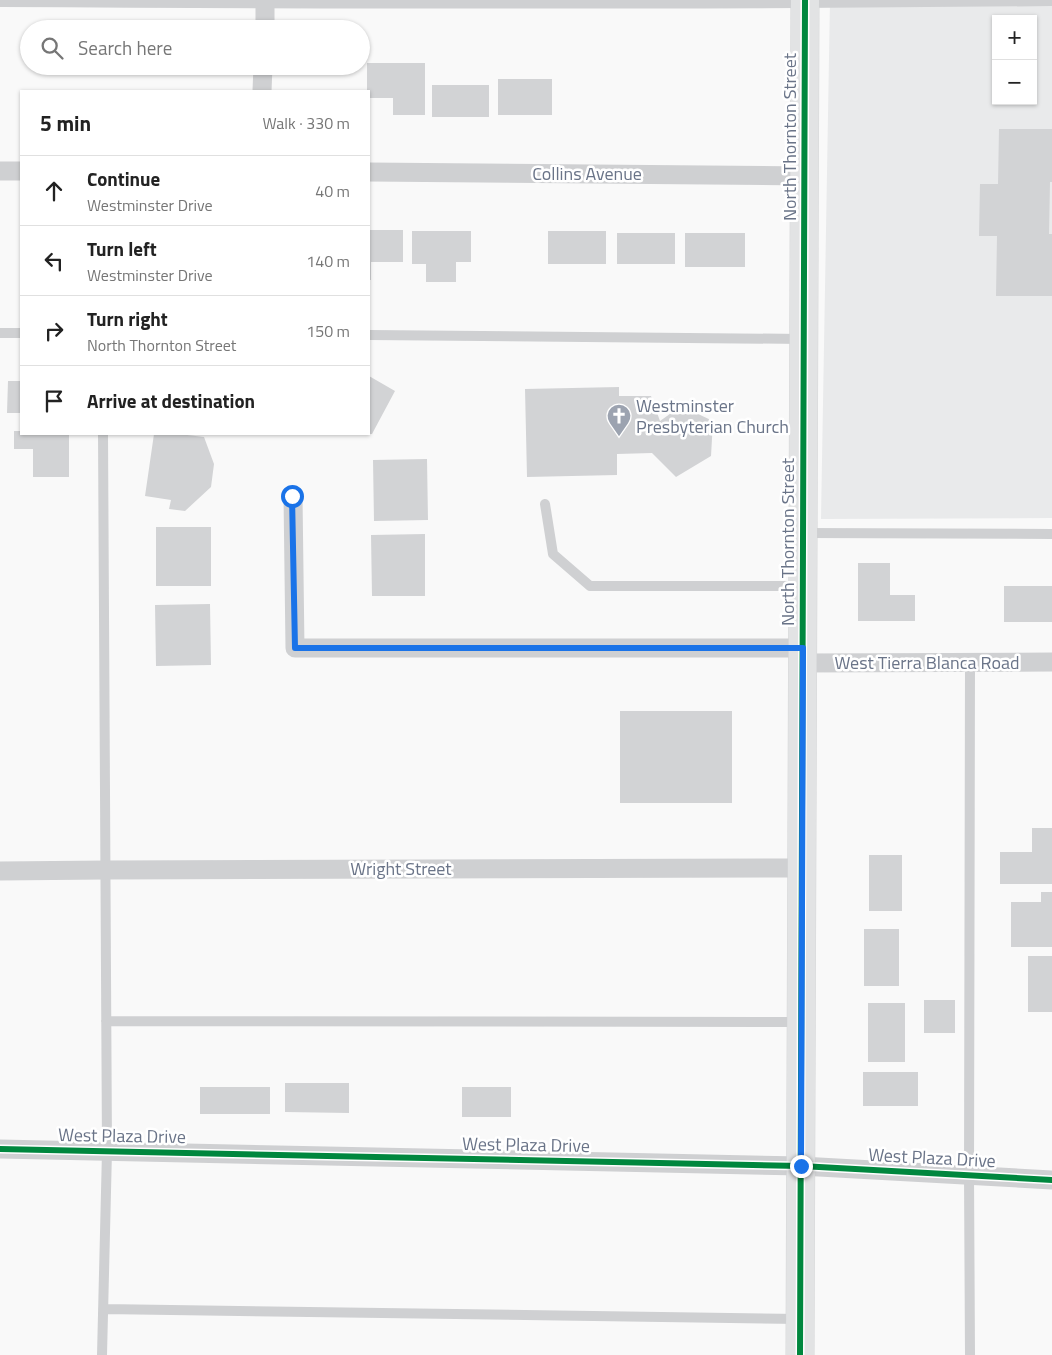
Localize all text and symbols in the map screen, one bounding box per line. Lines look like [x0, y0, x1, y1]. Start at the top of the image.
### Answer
map controls [992, 15, 1037, 105]
button: + [992, 15, 1037, 60]
search box [20, 20, 370, 75]
text: Search here [78, 33, 172, 62]
icon: search [38, 34, 66, 62]
street label: North Thornton Street [776, 52, 803, 221]
button: − [992, 60, 1037, 105]
text: 5 min [40, 107, 91, 139]
text: Walk · 330 m [262, 111, 350, 135]
street label: Collins Avenue [532, 160, 642, 187]
text: Continue [87, 164, 160, 193]
icon: ahead [40, 177, 68, 205]
text: 40 m [315, 179, 350, 203]
text: Westminster Drive [87, 193, 213, 217]
text: Turn left [87, 234, 157, 263]
icon: left [40, 247, 68, 275]
text: 140 m [306, 249, 350, 273]
text: Westminster Drive [87, 263, 213, 287]
text: Turn right [87, 304, 168, 333]
icon: right [40, 317, 68, 345]
text: 150 m [306, 319, 350, 343]
text: North Thornton Street [87, 333, 236, 357]
text: Arrive at destination [87, 386, 255, 415]
icon: arrive [40, 387, 68, 415]
place label: Westminster Presbyterian Church [636, 392, 789, 440]
church icon: Westminster Presbyterian Church [606, 403, 632, 437]
street label: North Thornton Street [774, 457, 801, 626]
route start [281, 485, 304, 508]
street label: West Tierra Blanca Road [835, 649, 1020, 676]
street label: Wright Street [350, 855, 452, 882]
street label: West Plaza Drive [58, 1121, 186, 1150]
street label: West Plaza Drive [462, 1130, 590, 1159]
street label: West Plaza Drive [868, 1141, 997, 1174]
route end [790, 1155, 813, 1178]

